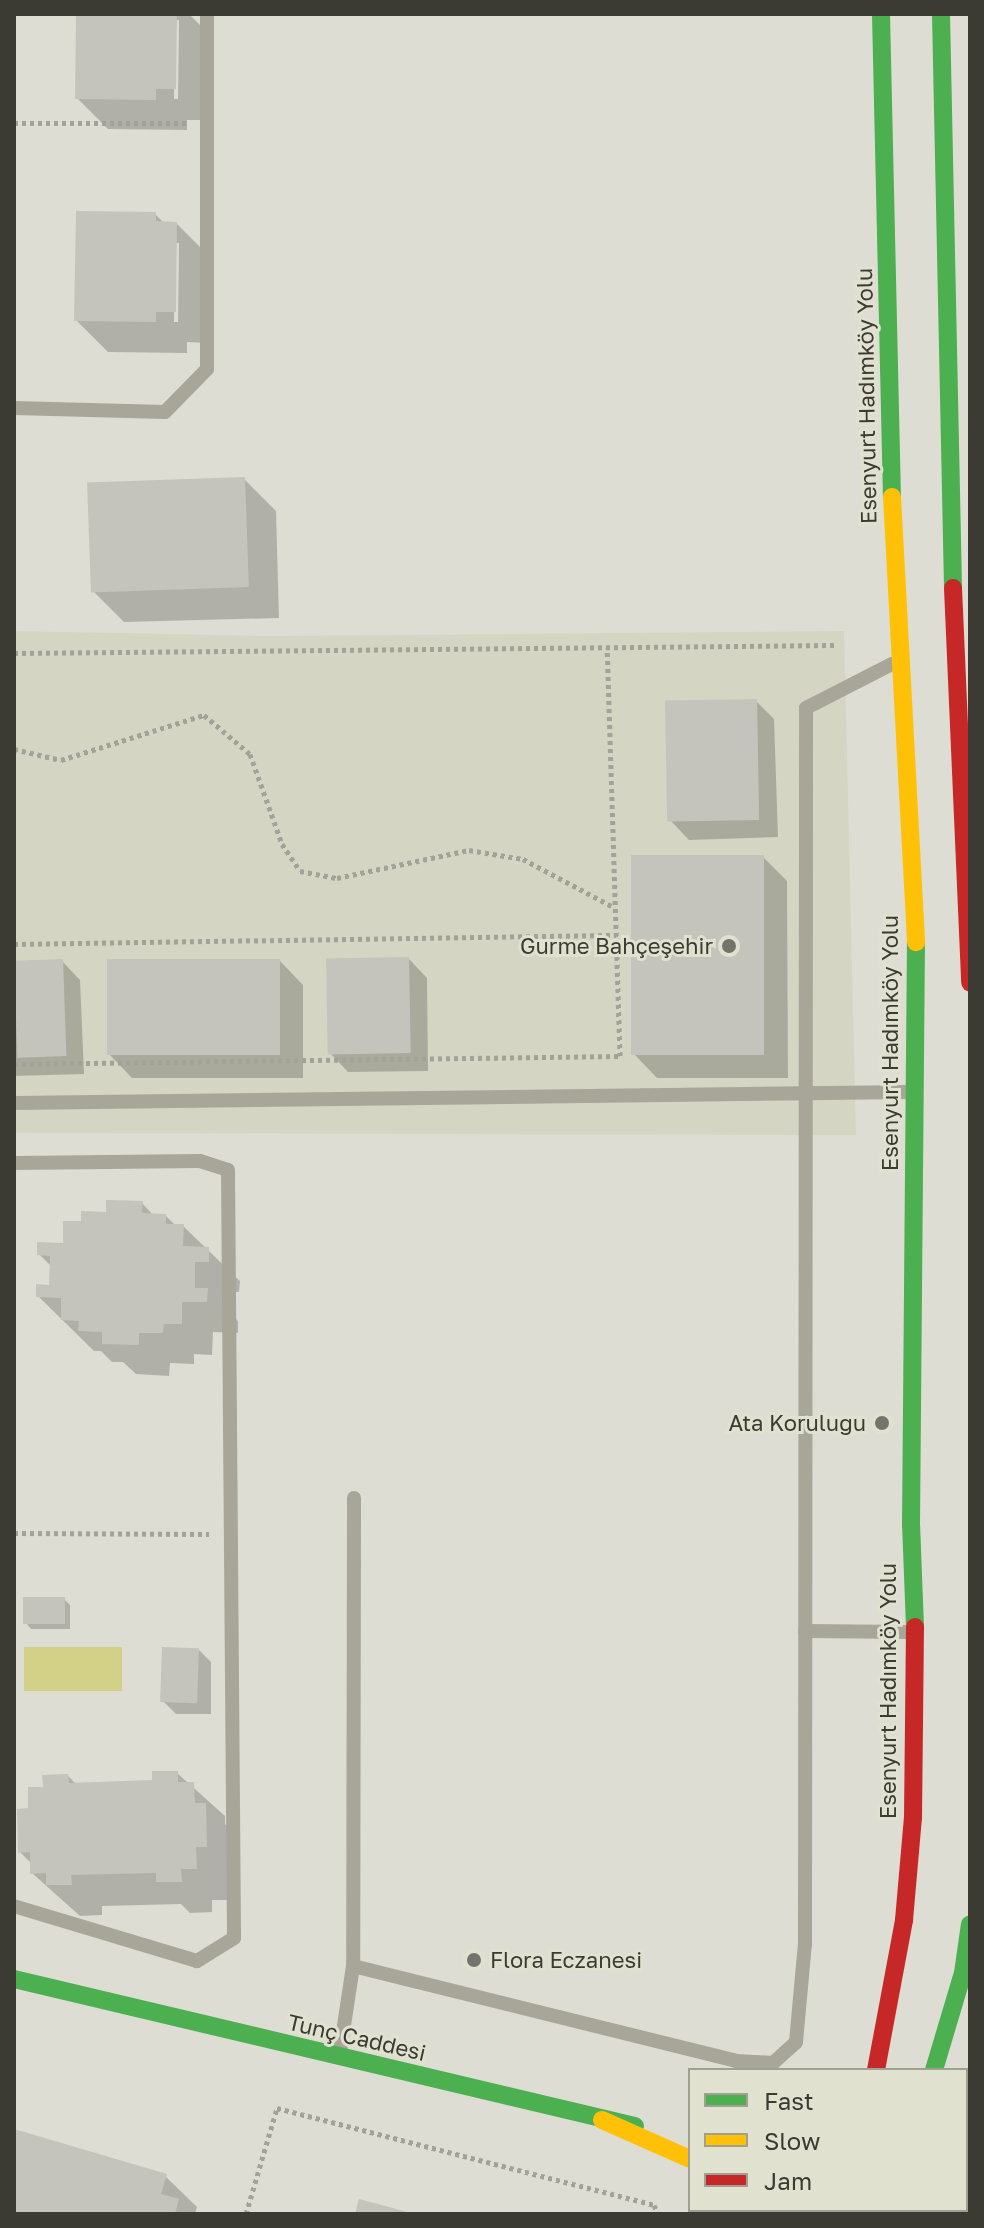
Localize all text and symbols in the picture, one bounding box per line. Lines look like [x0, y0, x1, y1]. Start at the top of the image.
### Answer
street label: Esenyurt Hadımköy Yolu [851, 268, 881, 524]
street label: Esenyurt Hadımköy Yolu [877, 915, 903, 1171]
place label: Gurme Bahçeşehir [520, 933, 713, 959]
marker: Gurme Bahçeşehir [720, 937, 738, 955]
place label: Ata Koruluğu [728, 1410, 866, 1436]
marker: Ata Koruluğu [873, 1414, 891, 1432]
street label: Esenyurt Hadımköy Yolu [875, 1563, 901, 1819]
place label: Flora Eczanesi [490, 1947, 642, 1973]
marker: Flora Eczanesi [465, 1951, 483, 1969]
street label: Tunç Caddesi [285, 2008, 429, 2066]
legend [688, 2068, 968, 2212]
text: Fast [764, 2086, 814, 2115]
text: Slow [764, 2126, 820, 2155]
text: Jam [764, 2166, 812, 2195]

